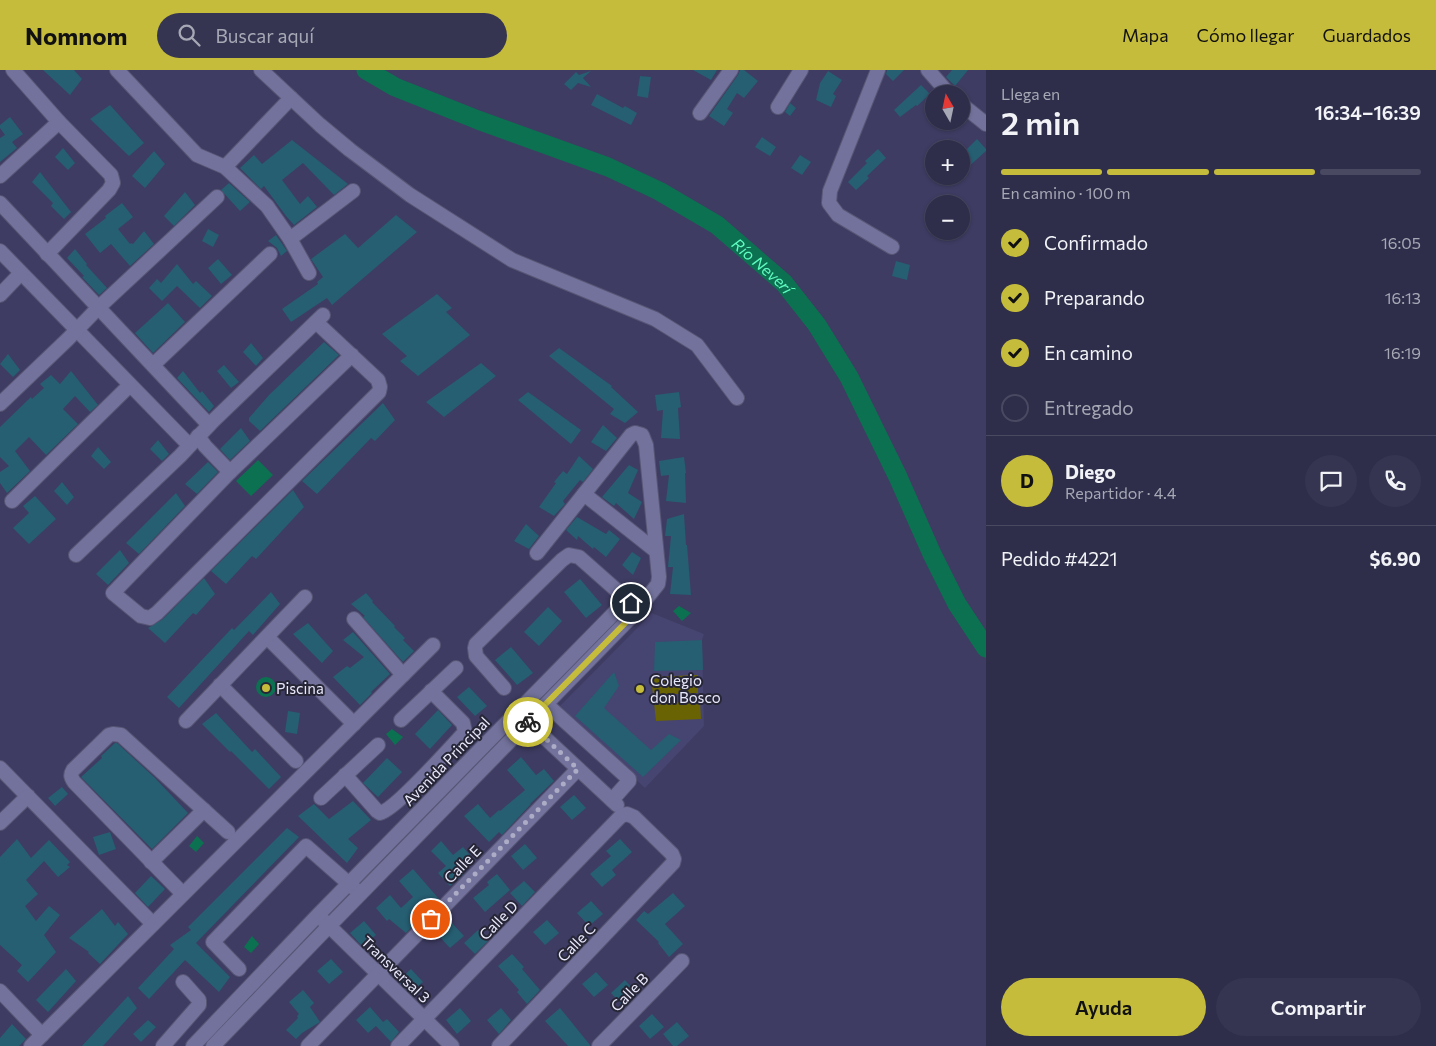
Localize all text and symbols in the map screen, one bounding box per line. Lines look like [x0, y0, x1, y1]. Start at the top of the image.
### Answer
search box [157, 13, 507, 58]
text: Nomnom [25, 21, 127, 50]
icon: search [175, 21, 203, 49]
text: Buscar aquí [215, 24, 314, 47]
text: Mapa [1122, 24, 1169, 46]
text: Cómo llegar [1197, 24, 1294, 46]
text: Guardados [1322, 24, 1411, 46]
text: Llega en [1001, 84, 1060, 103]
north arrow [925, 85, 970, 130]
map controls [925, 85, 970, 240]
text: 16:34–16:39 [1314, 101, 1421, 124]
text: 2 min [1001, 102, 1080, 142]
button: + [925, 140, 970, 185]
text: En camino · 100 m [1001, 183, 1130, 202]
button: − [925, 195, 970, 240]
icon: check [1001, 229, 1029, 257]
text: Confirmado [1044, 231, 1148, 254]
water label: Río Neverí [729, 233, 799, 299]
text: 16:05 [1381, 233, 1421, 252]
icon: check [1001, 284, 1029, 312]
text: Preparando [1044, 286, 1145, 309]
text: 16:13 [1385, 288, 1421, 307]
icon: check [1001, 339, 1029, 367]
text: En camino [1044, 341, 1133, 364]
text: 16:19 [1384, 343, 1421, 362]
text: Entregado [1044, 396, 1134, 419]
button: chat [1305, 455, 1357, 507]
button: phone [1369, 455, 1421, 507]
text: Diego [1065, 460, 1116, 483]
text: D [1020, 469, 1034, 492]
text: Repartidor · 4.4 [1065, 483, 1176, 502]
text: Pedido #4221 [1001, 547, 1118, 570]
text: $6.90 [1370, 547, 1421, 570]
pin [610, 582, 652, 624]
icon: home [617, 589, 645, 617]
place label: Colegio don Bosco [650, 671, 721, 706]
place label: Piscina [276, 679, 324, 697]
marker: Piscina [260, 682, 272, 694]
marker: Colegio don Bosco [634, 683, 646, 695]
courier [503, 697, 553, 747]
icon: bike [514, 708, 542, 736]
street label: Avenida Principal [399, 713, 493, 809]
street label: Calle E [440, 841, 484, 887]
street label: Calle D [475, 897, 521, 943]
pin [410, 898, 452, 940]
icon: bag [417, 905, 445, 933]
street label: Calle C [553, 919, 599, 965]
street label: Transversal 3 [358, 932, 434, 1006]
street label: Calle B [606, 969, 652, 1015]
button: Ayuda [1001, 978, 1206, 1036]
button: Compartir [1216, 978, 1421, 1036]

